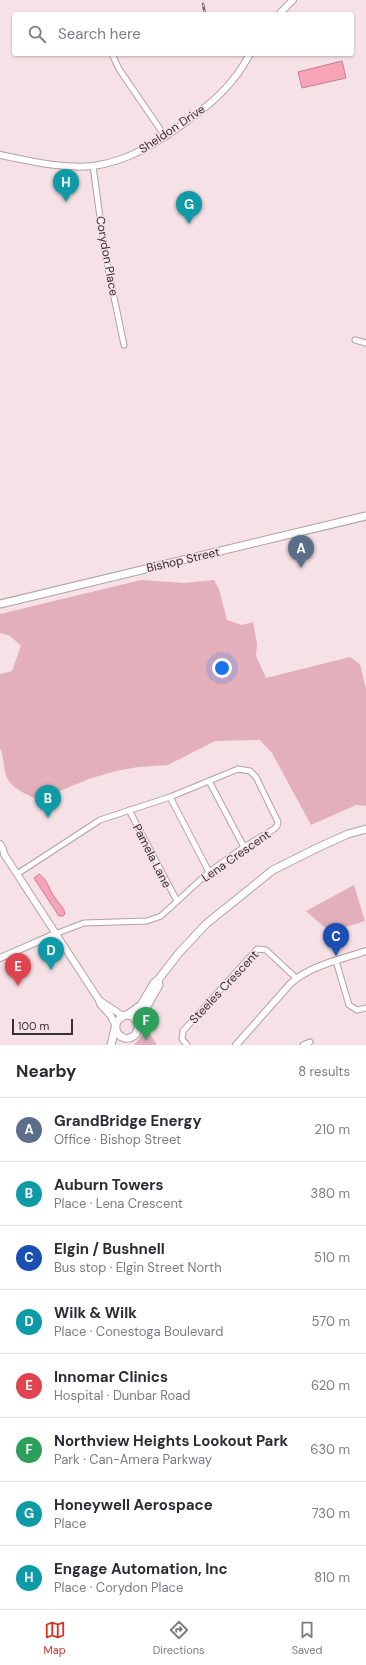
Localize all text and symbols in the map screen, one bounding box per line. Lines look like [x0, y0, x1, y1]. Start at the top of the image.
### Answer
search box [12, 12, 354, 56]
icon: search [26, 23, 48, 45]
text: Search here [58, 24, 141, 44]
street label: Sheldon Drive [136, 101, 208, 157]
pin: H [53, 169, 79, 202]
pin: G [176, 191, 202, 224]
street label: Corydon Place [92, 215, 122, 297]
pin: A [288, 535, 314, 568]
street label: Bishop Street [145, 544, 222, 576]
your location [212, 658, 232, 678]
pin: B [35, 785, 61, 818]
street label: Pamela Lane [129, 821, 175, 891]
street label: Lena Crescent [198, 826, 274, 886]
pin: C [323, 923, 349, 956]
pin: D [38, 937, 64, 970]
street label: Steeles Crescent [186, 947, 262, 1027]
pin: E [5, 953, 31, 986]
pin: F [133, 1007, 159, 1040]
scale bar [12, 1017, 73, 1036]
text: 100 m [18, 1019, 49, 1033]
text: Nearby [16, 1060, 76, 1082]
text: 8 results [298, 1063, 350, 1080]
text: GrandBridge Energy [54, 1111, 202, 1131]
text: A [24, 1121, 34, 1138]
text: 210 m [315, 1121, 350, 1138]
text: Office · Bishop Street [54, 1131, 181, 1148]
text: Auburn Towers [54, 1175, 163, 1195]
text: B [25, 1185, 33, 1202]
text: 380 m [310, 1185, 350, 1202]
text: Place · Lena Crescent [54, 1195, 183, 1212]
text: Elgin / Bushnell [54, 1239, 165, 1259]
text: C [24, 1249, 34, 1266]
text: 510 m [314, 1249, 350, 1266]
text: Bus stop · Elgin Street North [54, 1259, 222, 1276]
text: Wilk & Wilk [54, 1303, 137, 1323]
text: D [24, 1313, 34, 1330]
text: 570 m [312, 1313, 350, 1330]
text: Place · Conestoga Boulevard [54, 1323, 223, 1340]
text: Innomar Clinics [54, 1367, 168, 1387]
text: E [25, 1377, 33, 1394]
text: 620 m [311, 1377, 350, 1394]
text: Hospital · Dunbar Road [54, 1387, 191, 1404]
text: Northview Heights Lookout Park [54, 1431, 288, 1451]
text: F [25, 1441, 33, 1458]
text: 630 m [310, 1441, 350, 1458]
text: Park · Can-Amera Parkway [54, 1451, 212, 1468]
text: Honeywell Aerospace [54, 1495, 213, 1515]
text: G [24, 1505, 34, 1522]
text: 730 m [312, 1505, 350, 1522]
text: Place [54, 1515, 86, 1532]
text: Engage Automation, Inc [54, 1559, 228, 1579]
text: H [24, 1569, 34, 1586]
text: 810 m [314, 1569, 350, 1586]
text: Place · Corydon Place [54, 1579, 183, 1596]
tab: Map [44, 1619, 66, 1657]
tab: Directions [153, 1619, 205, 1657]
tab: Saved [292, 1619, 322, 1657]

